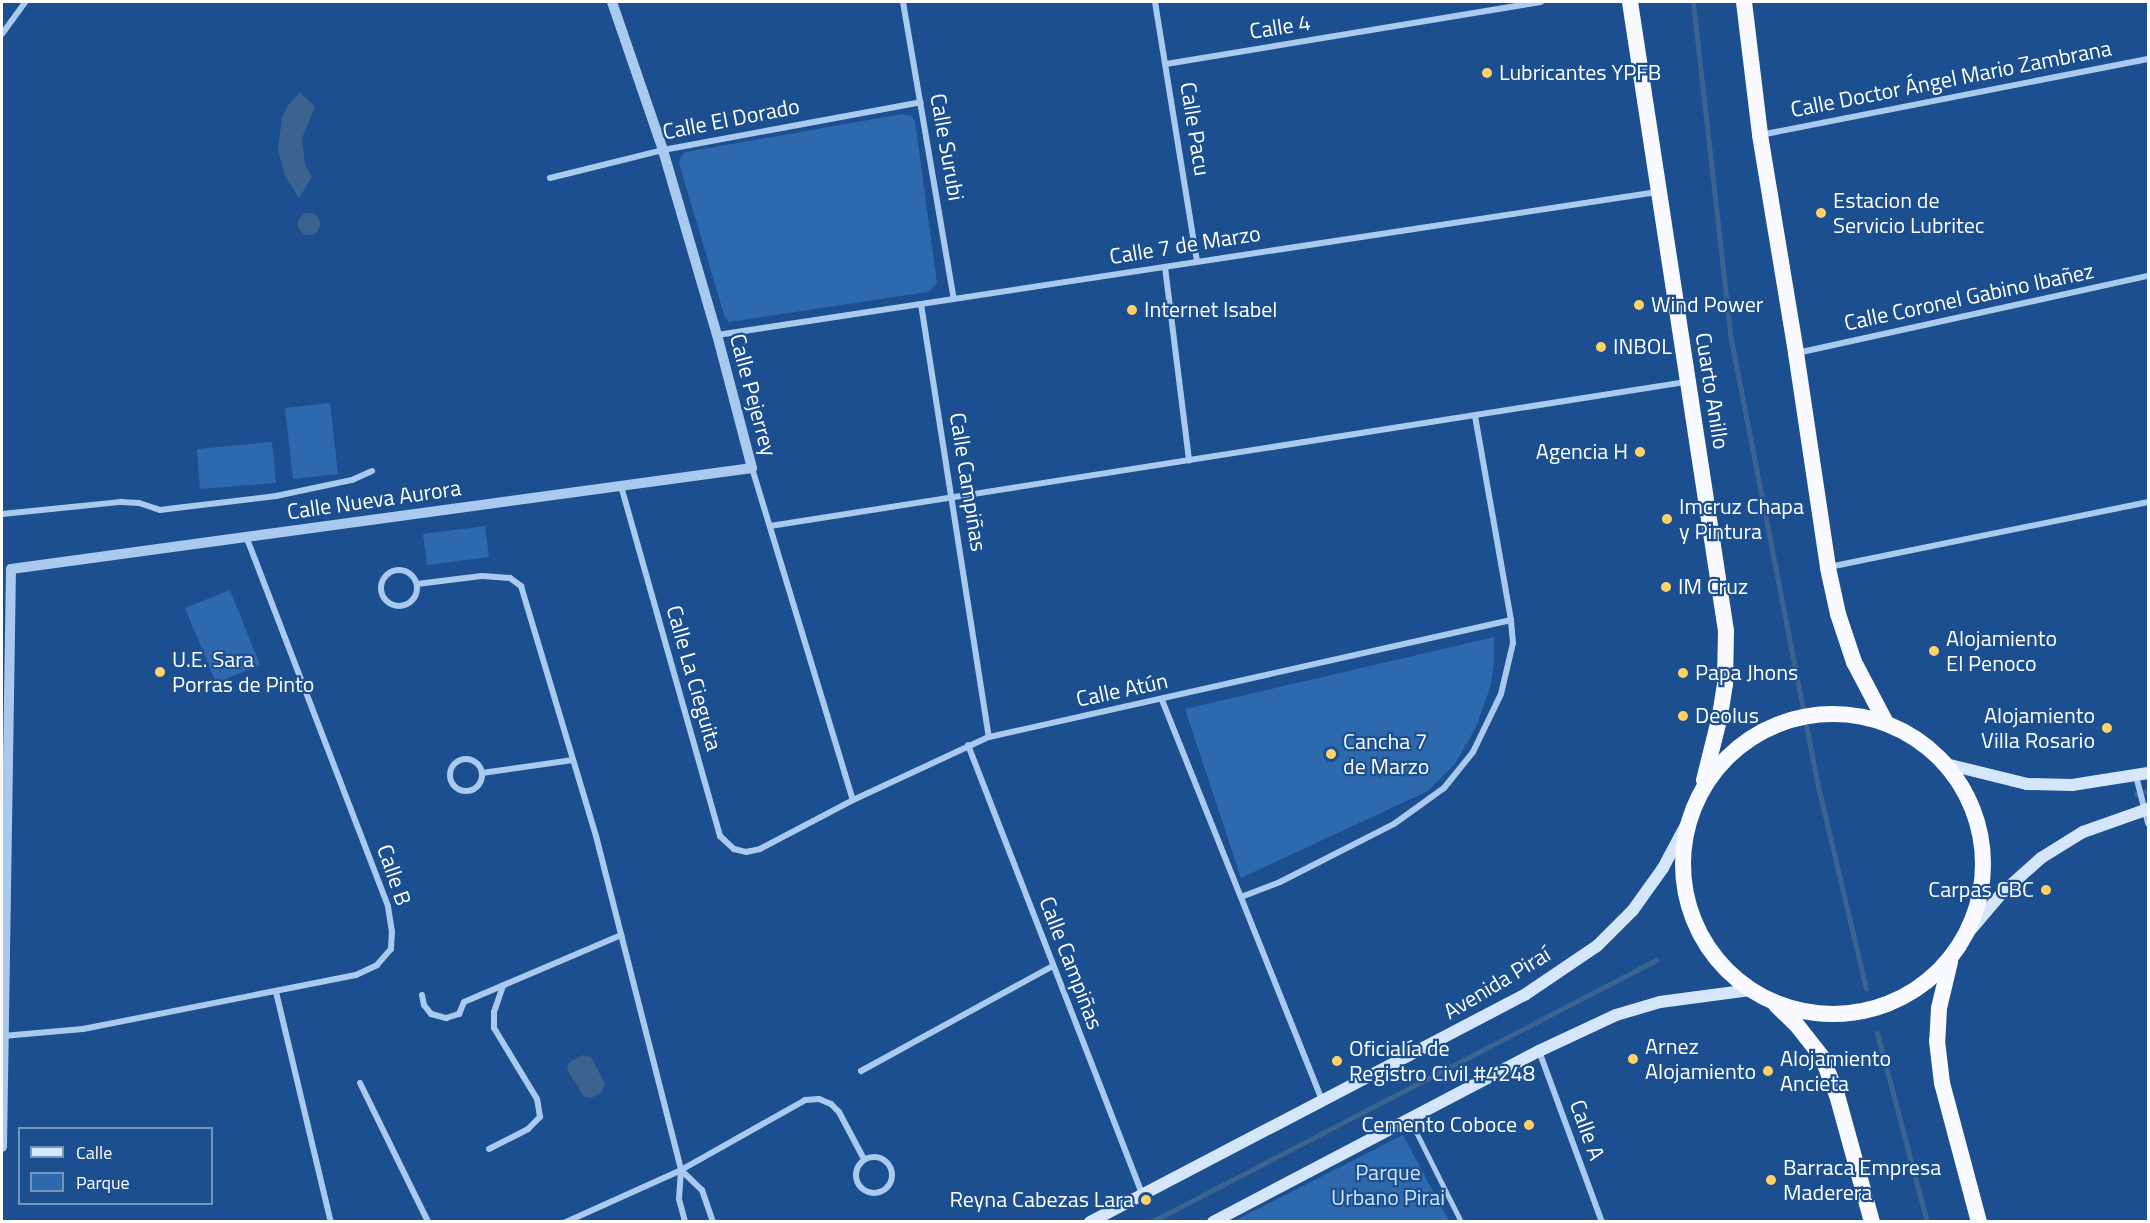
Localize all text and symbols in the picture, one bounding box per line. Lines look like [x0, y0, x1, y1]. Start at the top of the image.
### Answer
street label: Calle 4 [1248, 9, 1312, 45]
street label: Calle Doctor Ángel Mario Zambrana [1788, 35, 2114, 123]
place label: Lubricantes YPFB [1499, 60, 1661, 86]
marker: Lubricantes YPFB [1480, 66, 1494, 80]
street label: Calle Pacu [1175, 80, 1215, 178]
street label: Calle Surubi [925, 91, 969, 203]
street label: Calle El Dorado [660, 93, 802, 145]
place label: Estacion de Servicio Lubritec [1833, 187, 1984, 238]
marker: Estacion de Servicio Lubritec [1814, 206, 1828, 220]
street label: Calle 7 de Marzo [1108, 220, 1262, 270]
street label: Calle Coronel Gabino Ibañez [1842, 258, 2096, 336]
place label: Wind Power [1651, 292, 1763, 318]
place label: Internet Isabel [1144, 297, 1277, 323]
marker: Wind Power [1632, 298, 1646, 312]
marker: Internet Isabel [1125, 303, 1139, 317]
street label: Calle Pejerrey [724, 331, 782, 459]
street label: Cuarto Anillo [1690, 331, 1734, 451]
place label: INBOL [1613, 334, 1672, 360]
marker: INBOL [1594, 340, 1608, 354]
street label: Calle Campiñas [944, 411, 992, 553]
place label: Agencia H [1536, 439, 1628, 465]
marker: Agencia H [1633, 445, 1647, 459]
street label: Calle Nueva Aurora [285, 475, 463, 525]
place label: Imcruz Chapa y Pintura [1679, 493, 1804, 544]
marker: Imcruz Chapa y Pintura [1660, 512, 1674, 526]
place label: IM Cruz [1678, 574, 1748, 600]
marker: IM Cruz [1659, 580, 1673, 594]
street label: Calle La Cieguita [661, 602, 727, 754]
place label: Alojamiento El Penoco [1946, 625, 2057, 676]
marker: Alojamiento El Penoco [1927, 644, 1941, 658]
place label: U.E. Sara Porras de Pinto [172, 646, 314, 698]
place label: Papa Jhons [1695, 660, 1798, 686]
marker: U.E. Sara Porras de Pinto [153, 665, 167, 679]
marker: Papa Jhons [1676, 666, 1690, 680]
street label: Calle Atún [1074, 667, 1170, 713]
place label: Alojamiento Villa Rosario [1981, 702, 2095, 754]
place label: Deolus [1695, 703, 1759, 729]
marker: Deolus [1676, 709, 1690, 723]
marker: Alojamiento Villa Rosario [2100, 721, 2114, 735]
place label: Cancha 7 de Marzo [1343, 728, 1429, 780]
marker: Cancha 7 de Marzo [1324, 747, 1338, 761]
street label: Calle B [371, 841, 417, 909]
place label: Carpas CBC [1928, 877, 2034, 903]
marker: Carpas CBC [2039, 883, 2053, 897]
street label: Calle Campiñas [1034, 893, 1108, 1033]
street label: Avenida Piraí [1439, 941, 1555, 1025]
place label: Arnez Alojamiento [1645, 1033, 1756, 1084]
place label: Oficialía de Registro Civil #4248 [1349, 1035, 1535, 1086]
place label: Alojamiento Ancieta [1780, 1045, 1891, 1096]
marker: Arnez Alojamiento [1626, 1052, 1640, 1066]
marker: Oficialía de Registro Civil #4248 [1330, 1054, 1344, 1068]
marker: Alojamiento Ancieta [1761, 1064, 1775, 1078]
street label: Calle A [1564, 1096, 1610, 1164]
place label: Cemento Coboce [1362, 1112, 1517, 1138]
marker: Cemento Coboce [1522, 1118, 1536, 1132]
legend [18, 1127, 213, 1205]
text: Calle [76, 1139, 112, 1166]
place label: Barraca Empresa Maderera [1783, 1154, 1941, 1206]
park label: Parque Urbano Pirai [1331, 1159, 1445, 1210]
text: Parque [76, 1169, 130, 1196]
marker: Barraca Empresa Maderera [1764, 1173, 1778, 1187]
place label: Reyna Cabezas Lara [949, 1187, 1134, 1213]
marker: Reyna Cabezas Lara [1139, 1193, 1153, 1207]

